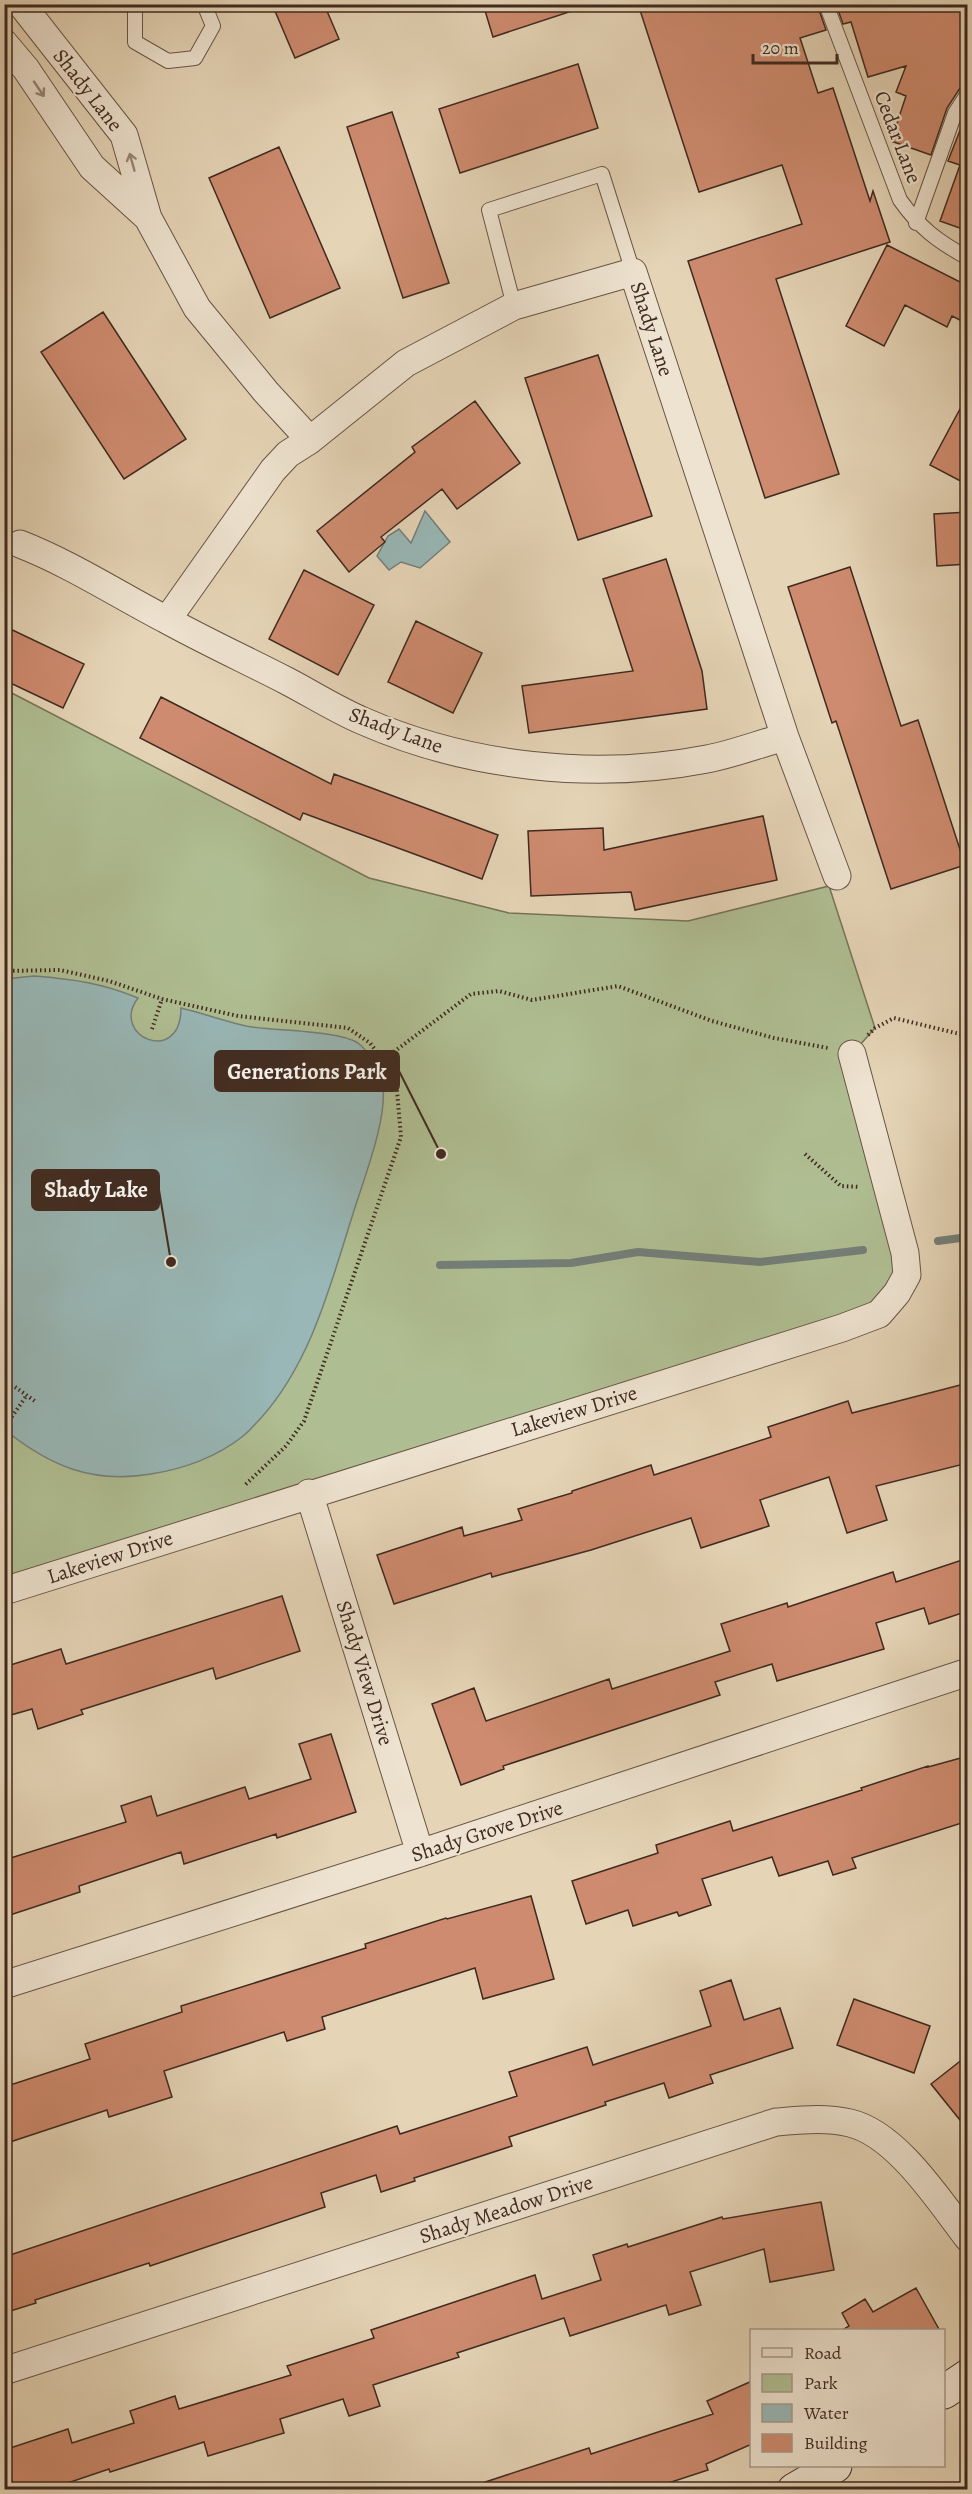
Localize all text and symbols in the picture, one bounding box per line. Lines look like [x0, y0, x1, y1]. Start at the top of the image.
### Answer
scale bar [753, 27, 837, 65]
text: 20 m [762, 36, 799, 60]
street label: Shady Lane [47, 43, 129, 137]
one-way arrow [33, 81, 46, 98]
street label: Cedar Lane [868, 87, 928, 187]
one-way arrow [126, 153, 137, 172]
street label: Shady Lane [624, 278, 680, 380]
street label: Shady Lane [345, 700, 447, 760]
callout: Generations Park [215, 1051, 399, 1091]
text: Generations Park [227, 1057, 387, 1087]
callout: Shady Lake [32, 1170, 159, 1210]
text: Shady Lake [44, 1175, 148, 1205]
street label: Lakeview Drive [507, 1379, 641, 1443]
street label: Lakeview Drive [44, 1524, 176, 1590]
street label: Shady View Drive [330, 1597, 400, 1749]
street label: Shady Grove Drive [408, 1793, 566, 1869]
street label: Shady Meadow Drive [416, 2168, 596, 2250]
legend [750, 2329, 945, 2467]
text: Road [804, 2341, 842, 2365]
text: Park [804, 2371, 838, 2395]
text: Water [803, 2401, 849, 2425]
text: Building [804, 2431, 868, 2455]

